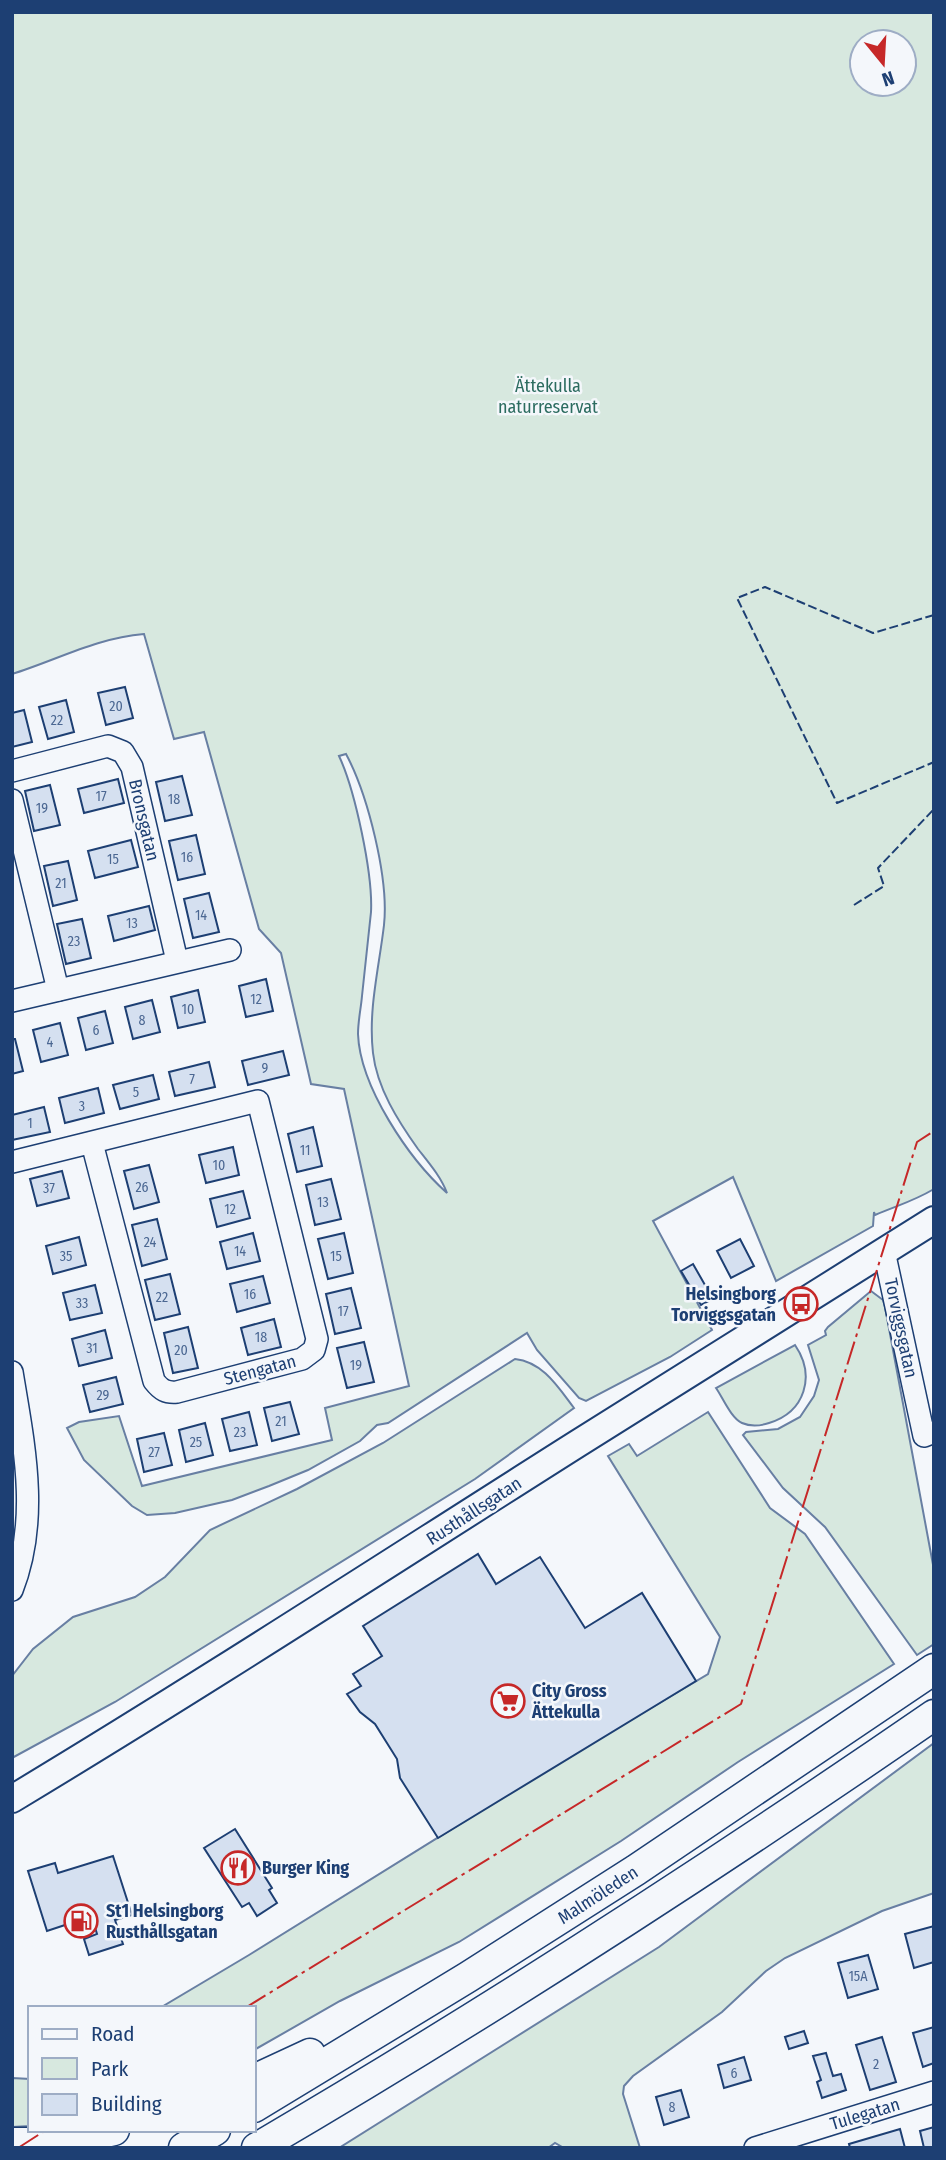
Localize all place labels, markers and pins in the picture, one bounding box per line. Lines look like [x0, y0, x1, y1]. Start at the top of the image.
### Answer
place label: Helsingborg Torviggsgatan [671, 1283, 776, 1326]
bus stop icon: Helsingborg Torviggsgatan [782, 1285, 820, 1323]
place label: City Gross Ättekulla [531, 1680, 607, 1723]
supermarket icon: City Gross Ättekulla [489, 1682, 527, 1720]
restaurant icon: Burger King [219, 1849, 257, 1887]
place label: Burger King [262, 1857, 349, 1879]
place label: St1 Helsingborg Rusthållsgatan [106, 1900, 223, 1943]
fuel station icon: St1 Helsingborg Rusthållsgatan [62, 1902, 100, 1940]

